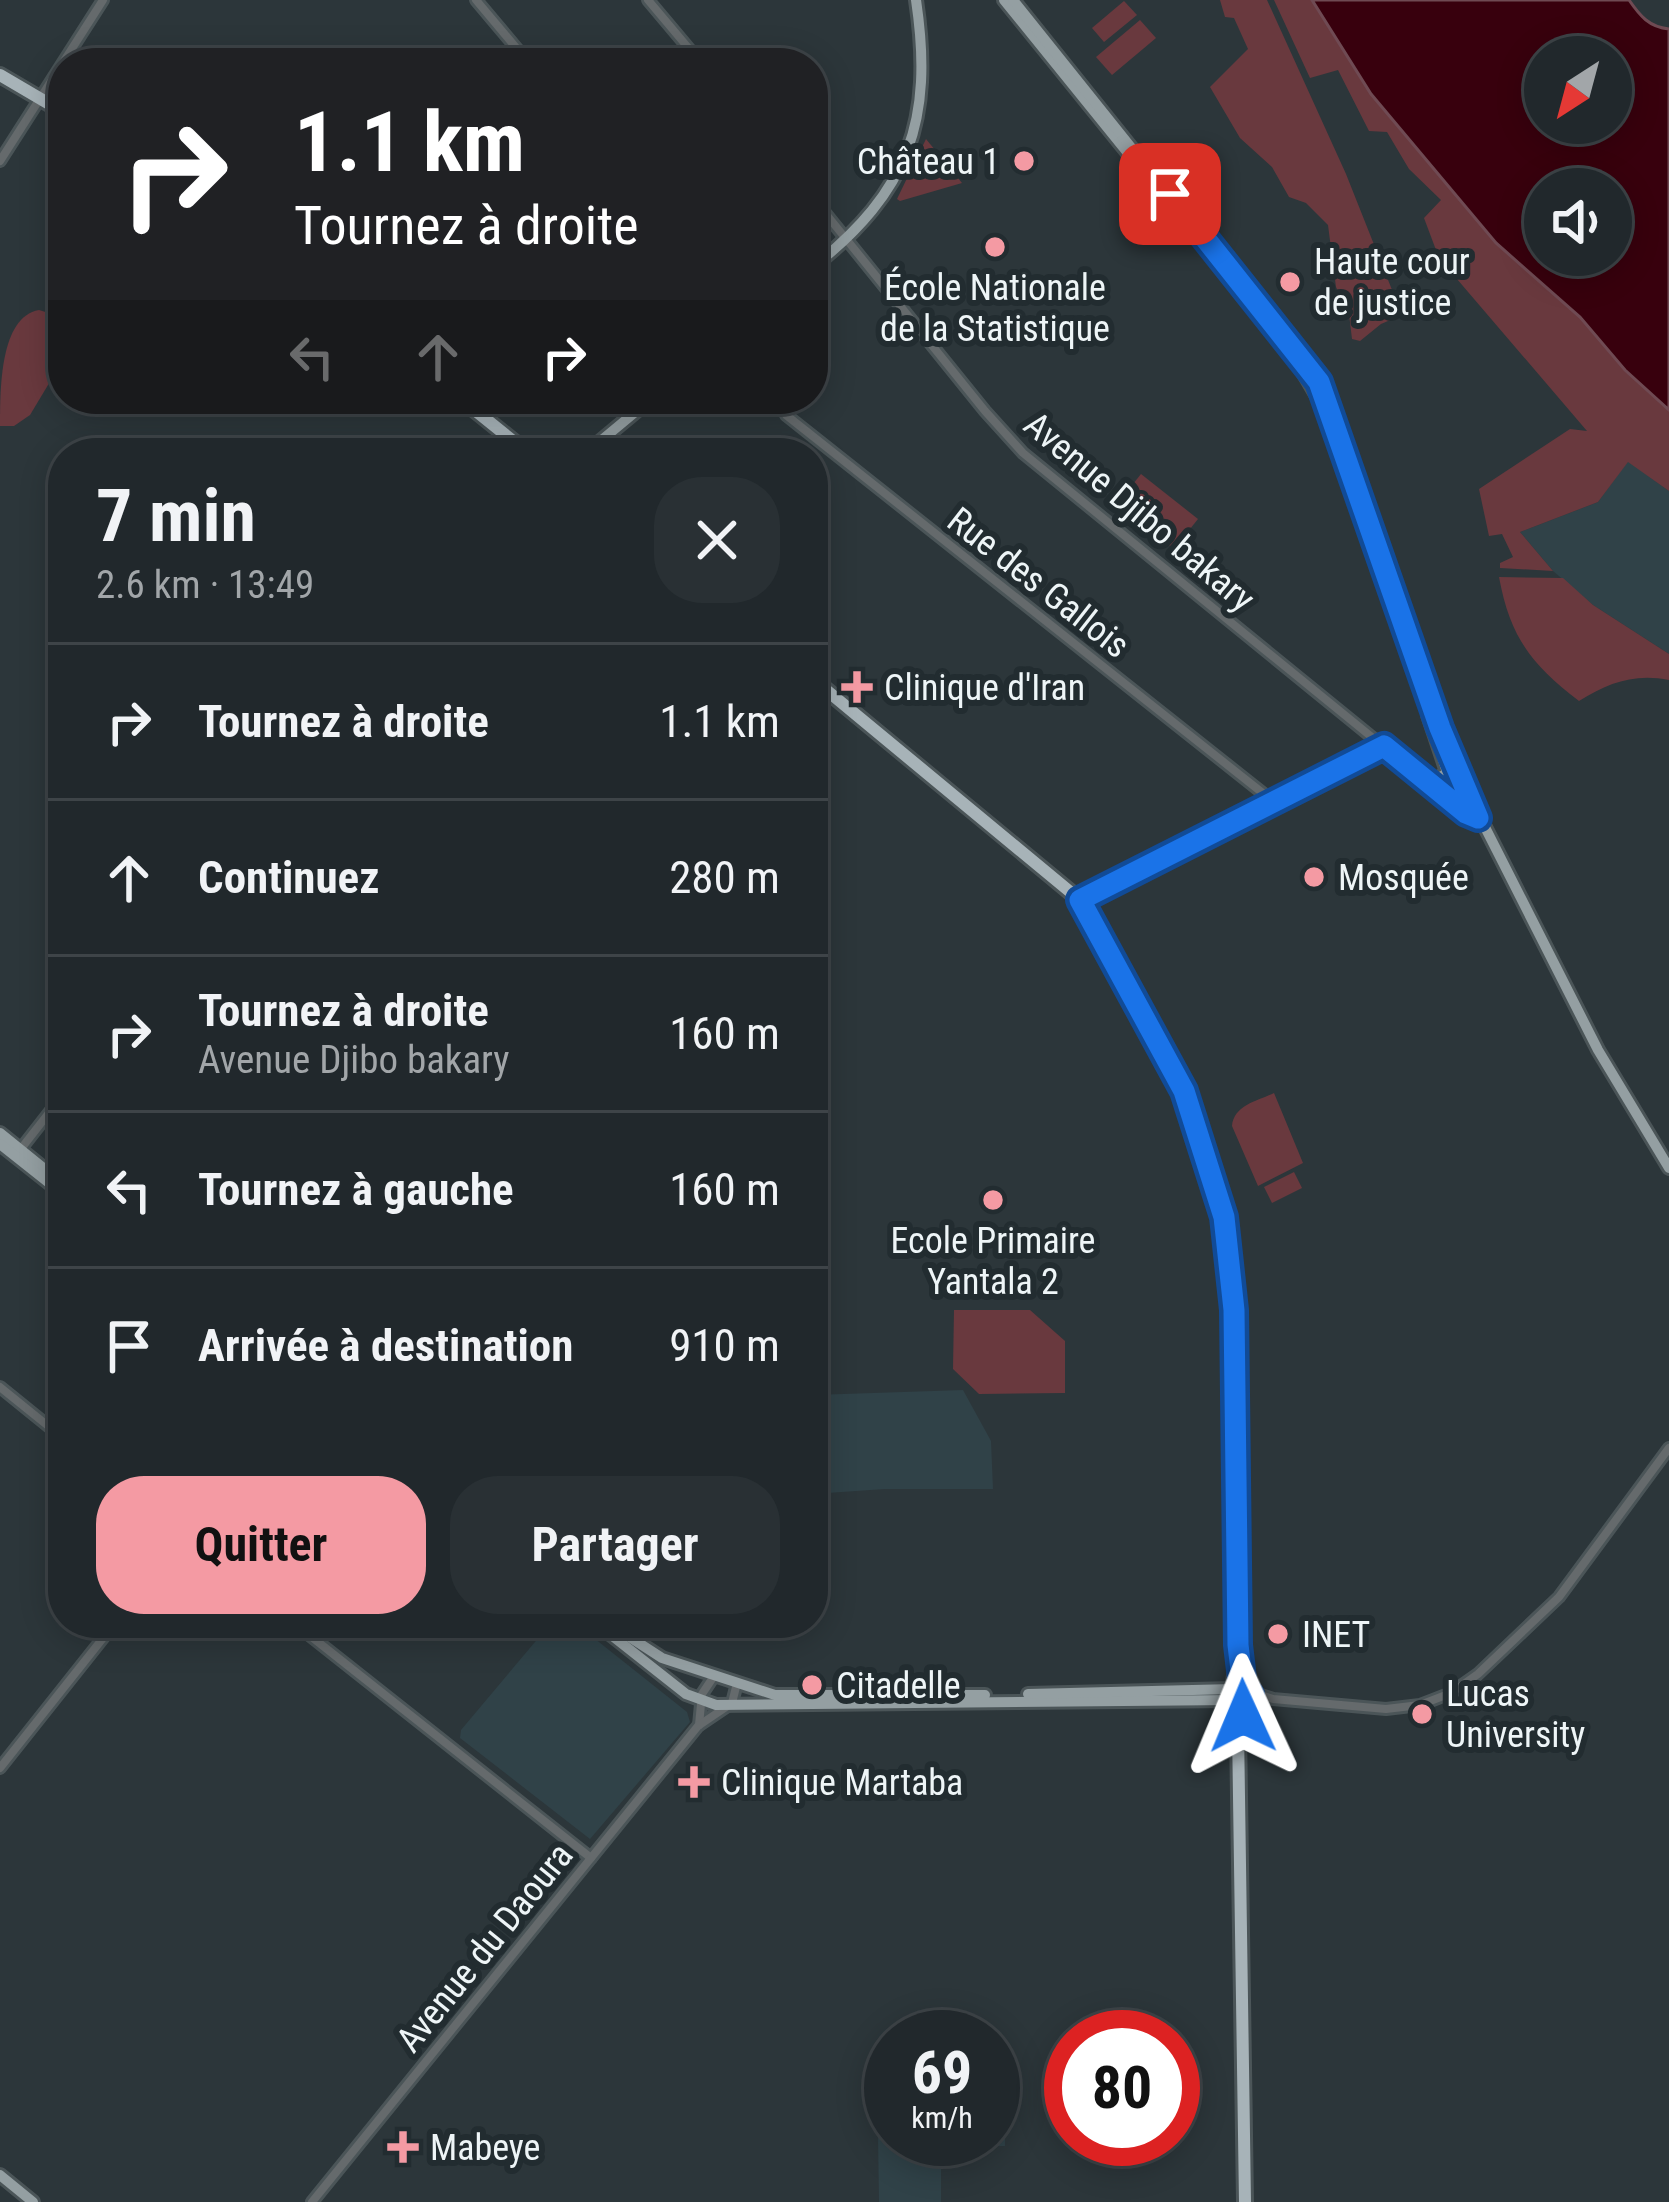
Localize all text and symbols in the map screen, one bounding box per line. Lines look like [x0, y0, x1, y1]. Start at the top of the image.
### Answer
north arrow [1524, 36, 1632, 144]
map controls [1524, 36, 1632, 276]
text: 1.1 km [294, 93, 525, 192]
icon: right [96, 96, 252, 252]
place label: Château 1 [857, 141, 1000, 183]
pin [1119, 143, 1221, 245]
marker: Château 1 [1011, 148, 1037, 174]
icon: arrive [1137, 161, 1203, 227]
button: sound [1524, 168, 1632, 276]
text: Tournez à droite [294, 194, 639, 257]
marker: École Nationale de la Statistique [982, 234, 1008, 260]
place label: Haute cour de justice [1314, 241, 1470, 324]
place label: École Nationale de la Statistique [880, 266, 1110, 350]
marker: Haute cour de justice [1277, 269, 1303, 295]
icon: left [279, 324, 345, 390]
icon: ahead [405, 324, 471, 390]
icon: right [531, 324, 597, 390]
street label: Avenue Djibo bakary [1016, 403, 1263, 620]
text: 7 min [96, 474, 256, 559]
button: close [654, 477, 780, 603]
street label: Rue des Gallois [939, 499, 1138, 667]
text: 2.6 km · 13:49 [96, 562, 314, 608]
place label: Clinique d'Iran [884, 667, 1085, 709]
marker: Clinique d'Iran [841, 671, 873, 703]
icon: right [96, 689, 162, 755]
text: Tournez à droite [198, 695, 489, 748]
text: 1.1 km [659, 695, 780, 748]
icon: ahead [96, 845, 162, 911]
text: Continuez [198, 851, 379, 904]
text: 280 m [669, 851, 780, 904]
place label: Mosquée [1338, 857, 1469, 899]
marker: Mosquée [1301, 864, 1327, 890]
text: Tournez à droite [198, 984, 489, 1037]
icon: right [96, 1001, 162, 1067]
text: 160 m [669, 1007, 780, 1060]
text: Avenue Djibo bakary [198, 1037, 510, 1083]
icon: left [96, 1157, 162, 1223]
text: Tournez à gauche [198, 1163, 514, 1216]
text: 160 m [669, 1163, 780, 1216]
marker: Ecole Primaire Yantala 2 [980, 1187, 1006, 1213]
place label: Ecole Primaire Yantala 2 [891, 1220, 1095, 1303]
icon: arrive [96, 1313, 162, 1379]
text: Arrivée à destination [198, 1319, 573, 1372]
text: 910 m [669, 1319, 780, 1372]
button: Quitter [96, 1476, 426, 1614]
button: Partager [450, 1476, 780, 1614]
place label: INET [1302, 1614, 1370, 1656]
marker: INET [1265, 1621, 1291, 1647]
position arrow [1180, 1653, 1306, 1779]
place label: Citadelle [836, 1665, 961, 1707]
marker: Citadelle [799, 1672, 825, 1698]
place label: Lucas University [1446, 1673, 1585, 1756]
marker: Lucas University [1409, 1701, 1435, 1727]
place label: Clinique Martaba [721, 1762, 963, 1804]
marker: Clinique Martaba [678, 1766, 710, 1798]
street label: Avenue du Daoura [388, 1835, 582, 2060]
speed limit sign: 80 [1044, 2010, 1200, 2166]
text: 69 [912, 2037, 972, 2108]
text: km/h [911, 2100, 973, 2135]
place label: Mabeye [430, 2127, 540, 2169]
marker: Mabeye [387, 2131, 419, 2163]

